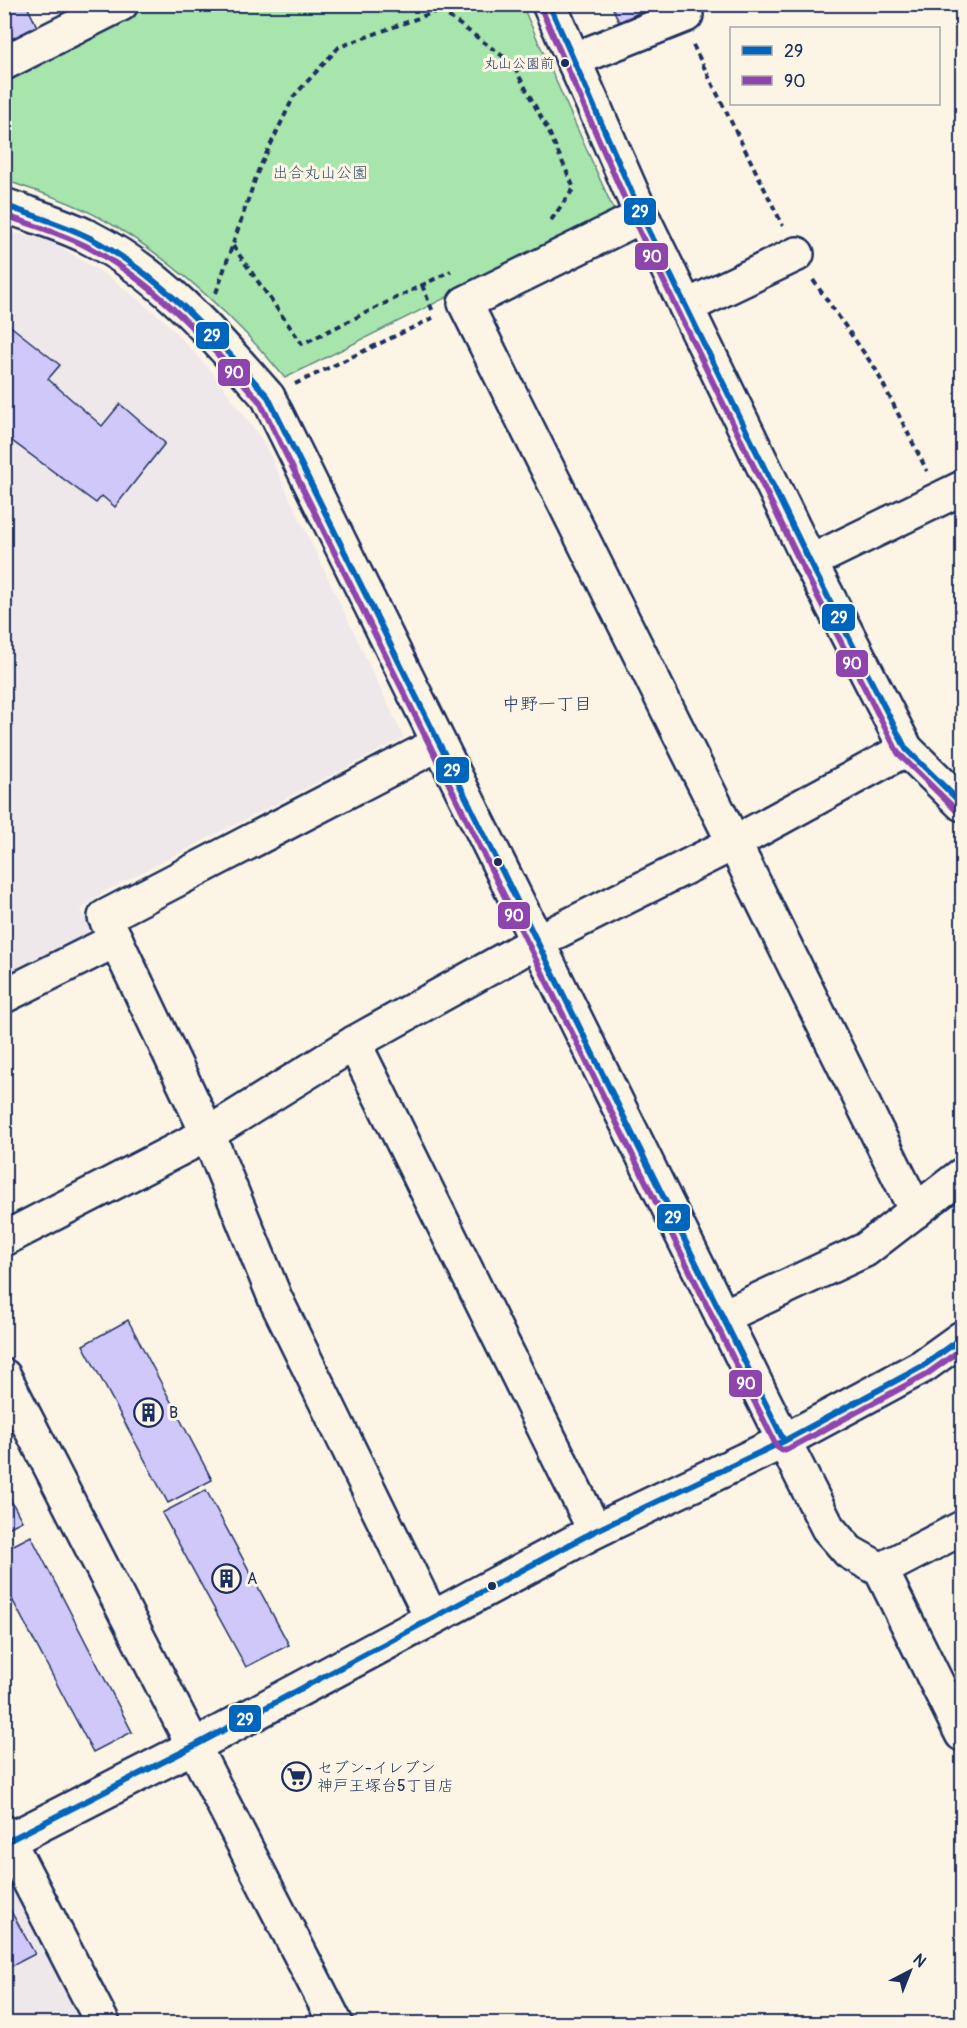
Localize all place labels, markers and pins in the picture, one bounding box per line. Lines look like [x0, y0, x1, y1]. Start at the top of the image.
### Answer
place label: 丸山公園前 [484, 55, 554, 72]
marker: 丸山公園前 [559, 57, 571, 69]
unlabelled marker [492, 856, 504, 868]
building icon: B [132, 1397, 164, 1429]
place label: B [169, 1403, 178, 1423]
building icon: A [210, 1563, 242, 1595]
place label: A [247, 1569, 257, 1589]
unlabelled marker [486, 1580, 498, 1592]
place label: セブン-イレブン 神戸王塚台5丁目店 [317, 1758, 454, 1796]
supermarket icon: セブン-イレブン 神戸王塚台5丁目店 [280, 1761, 312, 1793]

